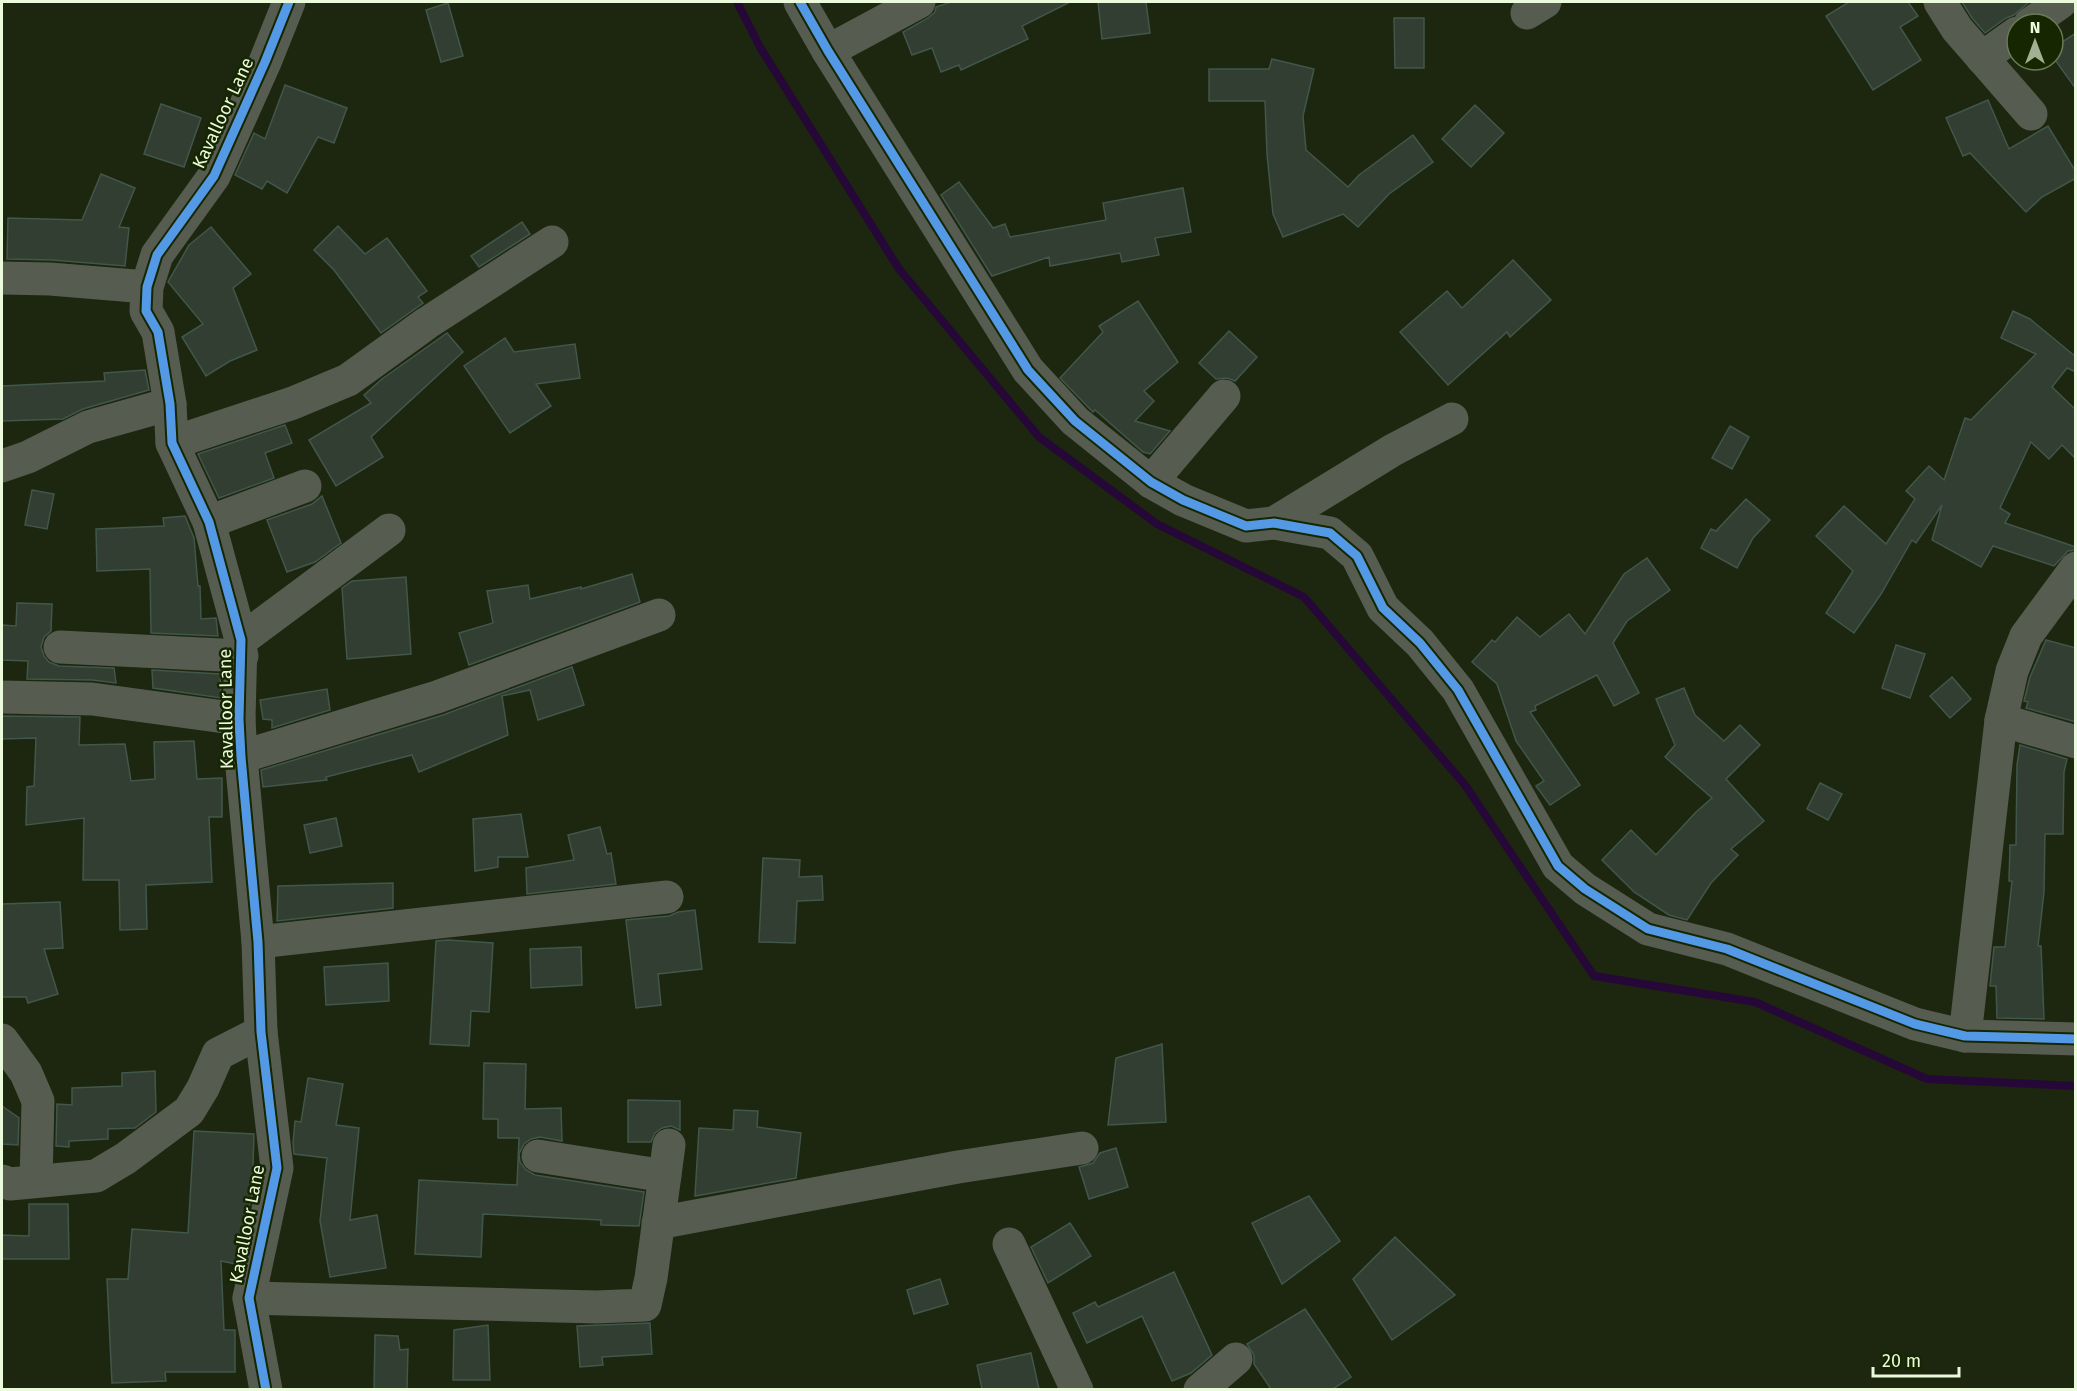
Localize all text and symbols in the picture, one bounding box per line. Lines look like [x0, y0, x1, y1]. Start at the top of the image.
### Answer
north arrow [2005, 12, 2065, 72]
text: N [2030, 18, 2040, 37]
street label: Kavalloor Lane [188, 54, 258, 172]
street label: Kavalloor Lane [214, 649, 238, 769]
street label: Kavalloor Lane [225, 1163, 269, 1285]
scale bar [1873, 1340, 1958, 1378]
text: 20 m [1882, 1350, 1921, 1372]

